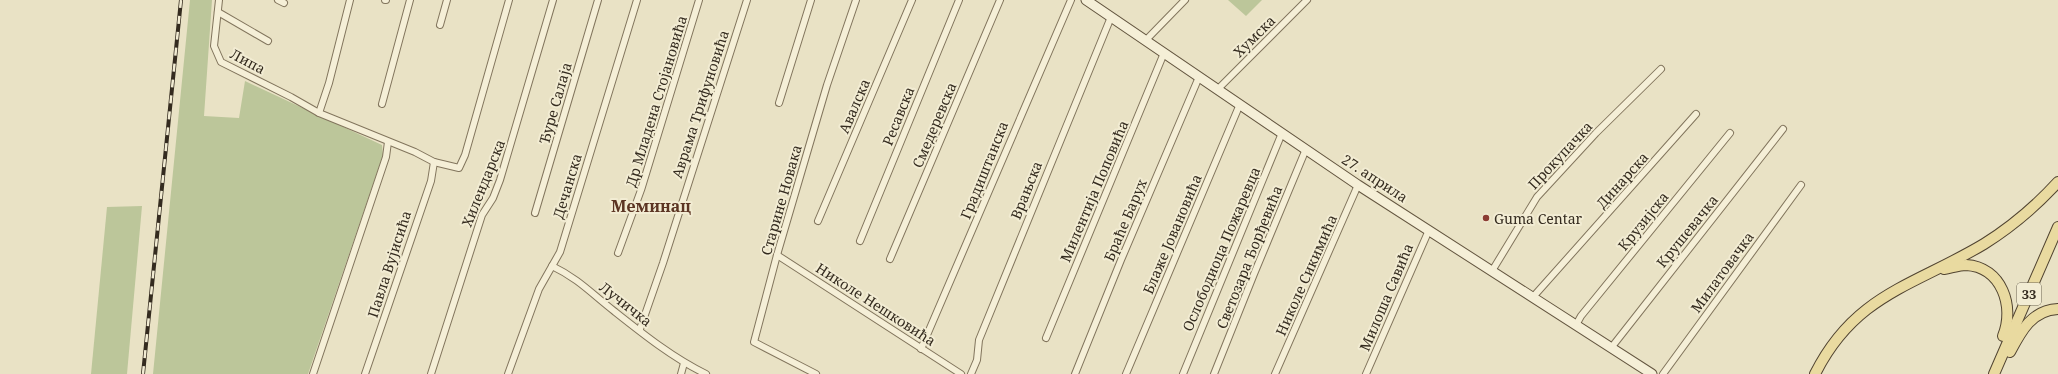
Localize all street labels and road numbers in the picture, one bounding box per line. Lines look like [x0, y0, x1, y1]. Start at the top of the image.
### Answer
street label: Хумска [1229, 11, 1279, 61]
street label: Др Младена Стојановића [621, 13, 691, 189]
street label: Аврама Трифуновића [667, 27, 733, 181]
street label: Липа [227, 44, 269, 78]
street label: Ђуре Салаја [534, 60, 576, 146]
street label: Авалска [834, 76, 874, 136]
street label: Смедеревска [907, 79, 961, 171]
street label: Ресавска [878, 84, 918, 148]
street label: Милентија Поповића [1056, 117, 1132, 265]
street label: Прокупачка [1524, 117, 1596, 193]
street label: Градиштанска [956, 118, 1012, 222]
street label: Хилендарска [457, 136, 509, 230]
street label: Старине Новака [756, 143, 806, 257]
street label: Динарска [1592, 148, 1652, 212]
street label: 27. априла [1338, 150, 1412, 206]
street label: Дечанска [548, 151, 586, 221]
street label: Врањска [1006, 158, 1046, 222]
street label: Ослободиоца Пожаревца [1178, 164, 1264, 334]
street label: Блаже Јовановића [1138, 171, 1206, 297]
street label: Браће Барух [1099, 175, 1151, 264]
street label: Светозара Ђорђевића [1212, 183, 1286, 331]
street label: Крузијска [1613, 188, 1673, 254]
street label: Крушевачка [1652, 191, 1722, 271]
street label: Павла Вујисића [363, 208, 415, 320]
street label: Николе Сикимића [1271, 211, 1341, 339]
street label: Милатовачка [1686, 228, 1758, 316]
street label: Милоша Савића [1355, 240, 1417, 354]
street label: Николе Нешковића [812, 258, 940, 350]
street label: Лучичка [596, 278, 656, 330]
road number: 33 [2017, 283, 2041, 305]

